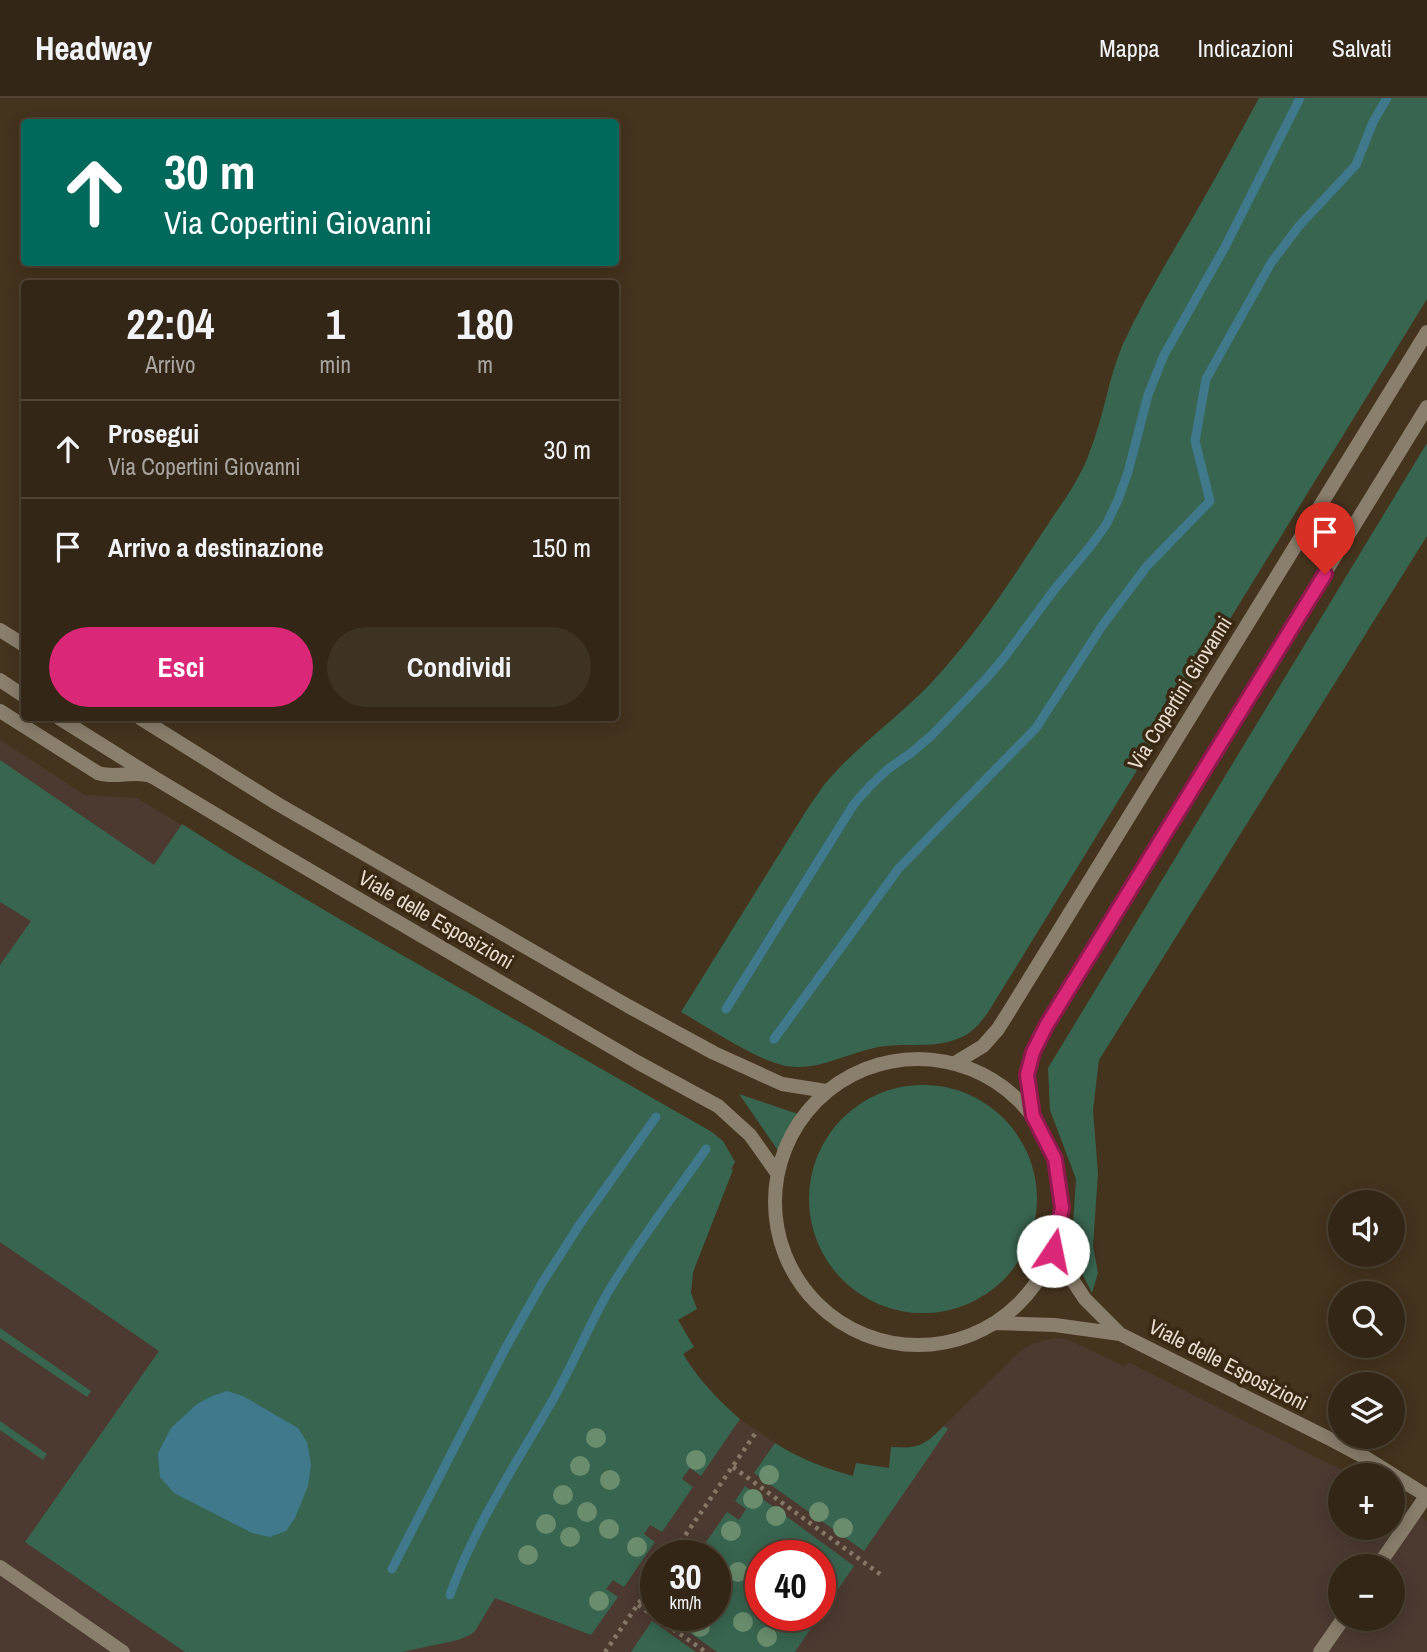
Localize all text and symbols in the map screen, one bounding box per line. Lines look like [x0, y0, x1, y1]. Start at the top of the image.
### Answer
text: Headway [35, 26, 152, 70]
text: Mappa [1099, 32, 1160, 64]
text: Indicazioni [1198, 32, 1294, 64]
text: Salvati [1332, 32, 1392, 64]
text: 30 m [164, 138, 256, 204]
icon: ahead [49, 147, 140, 238]
text: Via Copertini Giovanni [164, 201, 432, 244]
text: 22:04 [126, 296, 214, 352]
text: 1 [326, 296, 345, 352]
text: 180 [456, 296, 514, 352]
text: Arrivo [145, 349, 195, 380]
text: min [320, 349, 351, 380]
text: m [477, 349, 493, 380]
text: Prosegui [108, 416, 199, 451]
icon: ahead [49, 430, 87, 468]
text: 30 m [544, 432, 591, 467]
text: Via Copertini Giovanni [108, 451, 301, 482]
pin [1295, 502, 1355, 574]
icon: arrive [1306, 513, 1344, 551]
icon: arrive [49, 528, 87, 566]
text: Arrivo a destinazione [108, 530, 324, 565]
text: 150 m [532, 530, 591, 565]
street label: Via Copertini Giovanni [1121, 610, 1238, 775]
button: Esci [49, 627, 313, 707]
button: Condividi [327, 627, 591, 707]
street label: Viale delle Esposizioni [353, 863, 519, 976]
map controls [1328, 1190, 1405, 1631]
button: sound [1328, 1190, 1405, 1267]
position arrow [1016, 1214, 1090, 1288]
button: search [1328, 1281, 1405, 1358]
street label: Viale delle Esposizioni [1144, 1312, 1313, 1417]
button: layers [1328, 1372, 1405, 1449]
button: + [1328, 1463, 1405, 1540]
speed limit sign: 40 [745, 1540, 836, 1631]
text: 30 [670, 1553, 701, 1600]
button: − [1328, 1554, 1405, 1631]
text: km/h [670, 1590, 702, 1615]

